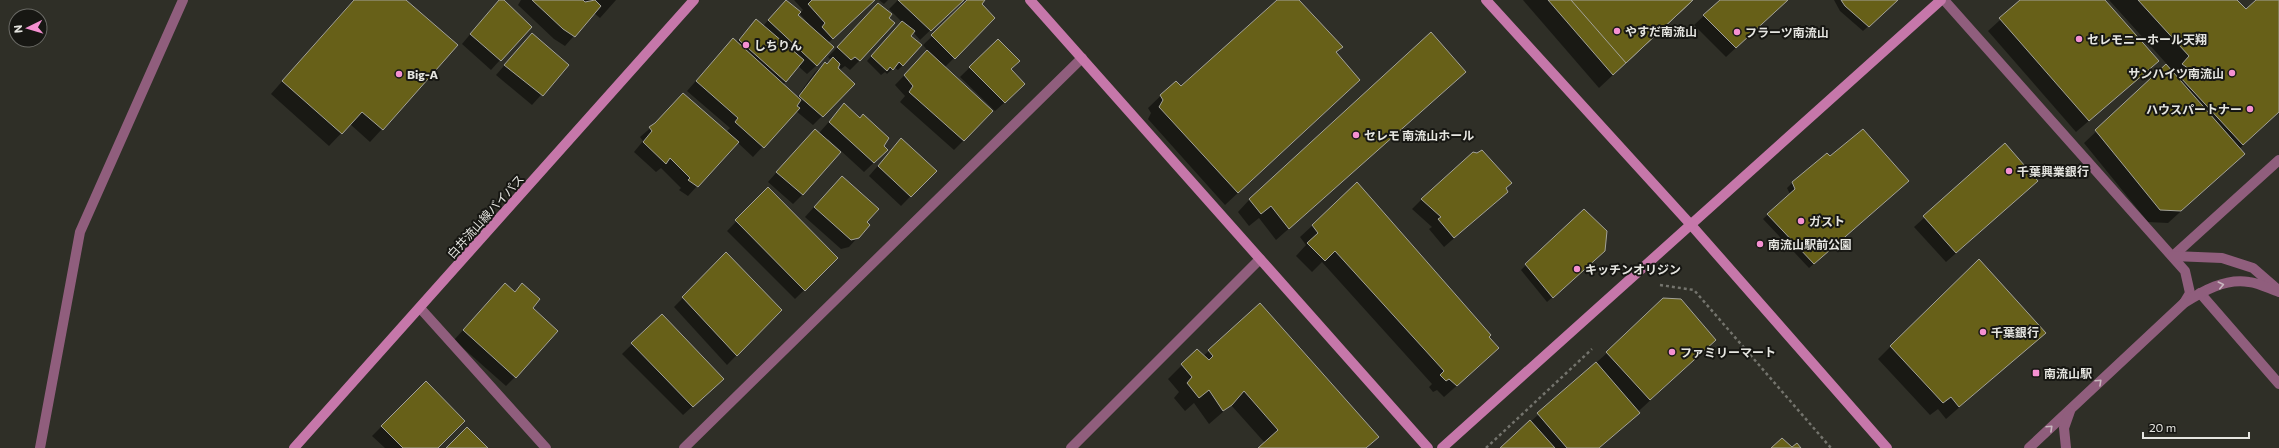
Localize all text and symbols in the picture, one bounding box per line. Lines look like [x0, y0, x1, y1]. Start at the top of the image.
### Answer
north arrow [8, 8, 48, 48]
text: N [11, 24, 24, 34]
place label: やすだ南流山 [1625, 24, 1697, 38]
place label: フラーツ南流山 [1745, 25, 1829, 39]
marker: やすだ南流山 [1612, 26, 1622, 36]
marker: フラーツ南流山 [1732, 27, 1742, 37]
place label: セレモニーホール天翔 [2087, 32, 2207, 46]
marker: セレモニーホール天翔 [2074, 34, 2084, 44]
place label: しちりん [754, 38, 802, 52]
marker: しちりん [741, 40, 751, 50]
place label: サンハイツ南流山 [2128, 66, 2224, 80]
place label: Big-A [407, 67, 439, 81]
marker: サンハイツ南流山 [2227, 68, 2237, 78]
marker: Big-A [394, 69, 404, 79]
place label: ハウスパートナー [2146, 102, 2242, 116]
marker: ハウスパートナー [2245, 104, 2255, 114]
place label: セレモ 南流山ホール [1364, 128, 1474, 142]
marker: セレモ 南流山ホール [1351, 130, 1361, 140]
place label: 千葉興業銀行 [2017, 164, 2089, 178]
marker: 千葉興業銀行 [2004, 166, 2014, 176]
street label: 白井流山線バイパス [444, 171, 526, 261]
place label: ガスト [1809, 214, 1845, 228]
marker: ガスト [1796, 216, 1806, 226]
place label: 南流山駅前公園 [1768, 237, 1852, 251]
marker: 南流山駅前公園 [1755, 239, 1765, 249]
place label: キッチンオリジン [1585, 262, 1681, 276]
marker: キッチンオリジン [1572, 264, 1582, 274]
one-way arrow [2218, 281, 2225, 289]
place label: 千葉銀行 [1991, 325, 2039, 339]
marker: 千葉銀行 [1978, 327, 1988, 337]
place label: ファミリーマート [1680, 345, 1776, 359]
marker: ファミリーマート [1667, 347, 1677, 357]
place label: 南流山駅 [2044, 366, 2092, 380]
marker: 南流山駅 [2031, 368, 2041, 378]
one-way arrow [2094, 379, 2102, 387]
scale bar [2143, 414, 2249, 440]
text: 20 m [2149, 420, 2176, 434]
one-way arrow [2045, 426, 2053, 433]

